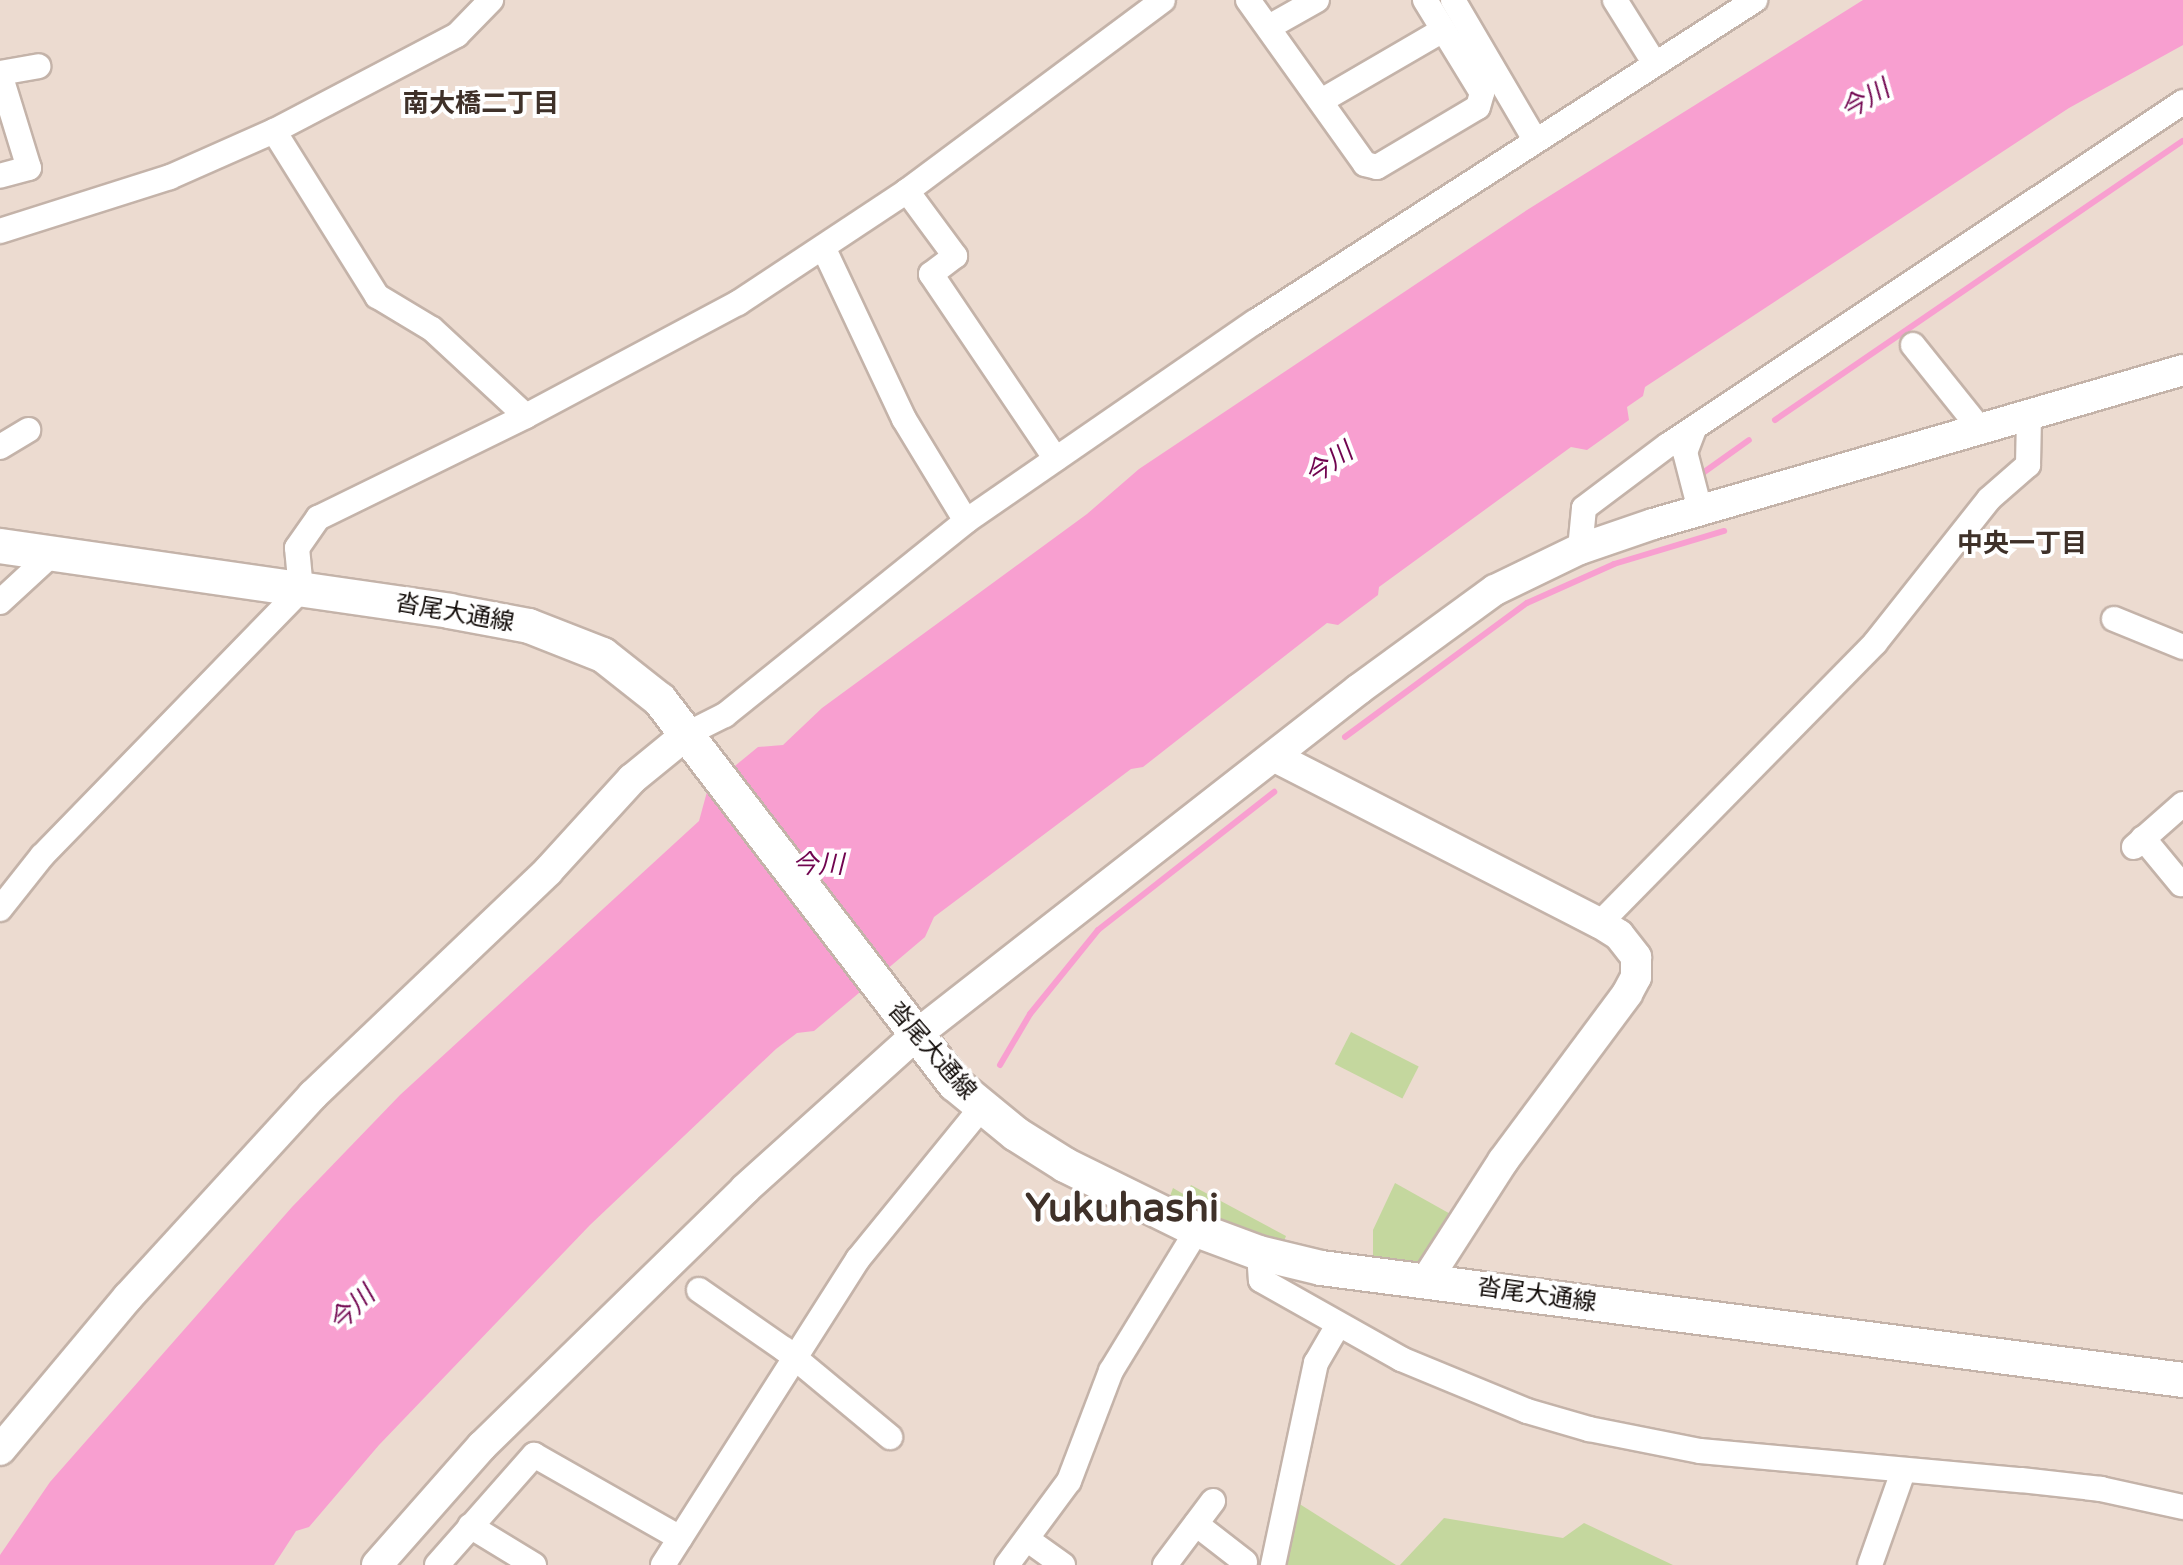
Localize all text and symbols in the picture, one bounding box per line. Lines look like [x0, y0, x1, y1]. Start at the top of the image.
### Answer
water label: 今川 [1835, 73, 1895, 127]
district label: 南大橋二丁目 [403, 88, 559, 120]
water label: 今川 [1299, 436, 1359, 492]
district label: 中央一丁目 [1957, 528, 2087, 560]
street label: 沓尾大通線 [393, 588, 517, 638]
water label: 今川 [792, 849, 844, 881]
street label: 沓尾大通線 [882, 996, 982, 1106]
district label: Yukuhashi [1025, 1184, 1219, 1232]
street label: 沓尾大通線 [1476, 1272, 1598, 1318]
water label: 今川 [322, 1280, 382, 1338]

